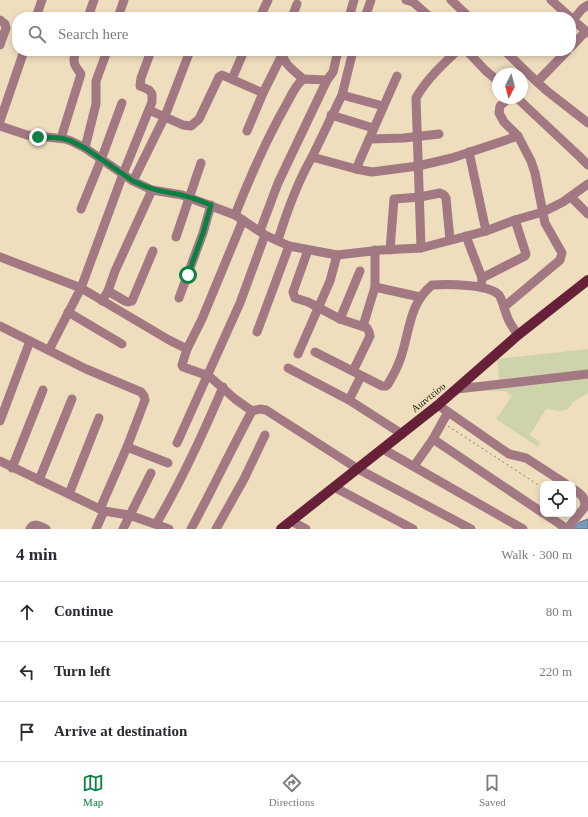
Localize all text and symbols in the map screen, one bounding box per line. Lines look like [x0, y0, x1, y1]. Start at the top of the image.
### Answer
search box [12, 12, 576, 56]
icon: search [26, 23, 48, 45]
text: Search here [58, 26, 128, 42]
north arrow [492, 68, 528, 104]
route end [29, 128, 47, 146]
route start [179, 266, 197, 284]
street label: Αιαντείου [409, 380, 448, 414]
map controls [540, 481, 576, 517]
button: locate [540, 481, 576, 517]
text: 4 min [16, 545, 57, 564]
text: Walk · 300 m [501, 547, 572, 562]
icon: ahead [16, 601, 38, 623]
text: Continue [54, 603, 113, 619]
text: 80 m [546, 604, 572, 619]
icon: left [16, 661, 38, 683]
text: Turn left [54, 663, 111, 679]
text: 220 m [539, 664, 572, 679]
icon: arrive [16, 721, 38, 743]
text: Arrive at destination [54, 723, 187, 739]
tab: Map [82, 772, 104, 808]
tab: Directions [269, 772, 314, 808]
tab: Saved [479, 772, 506, 808]

